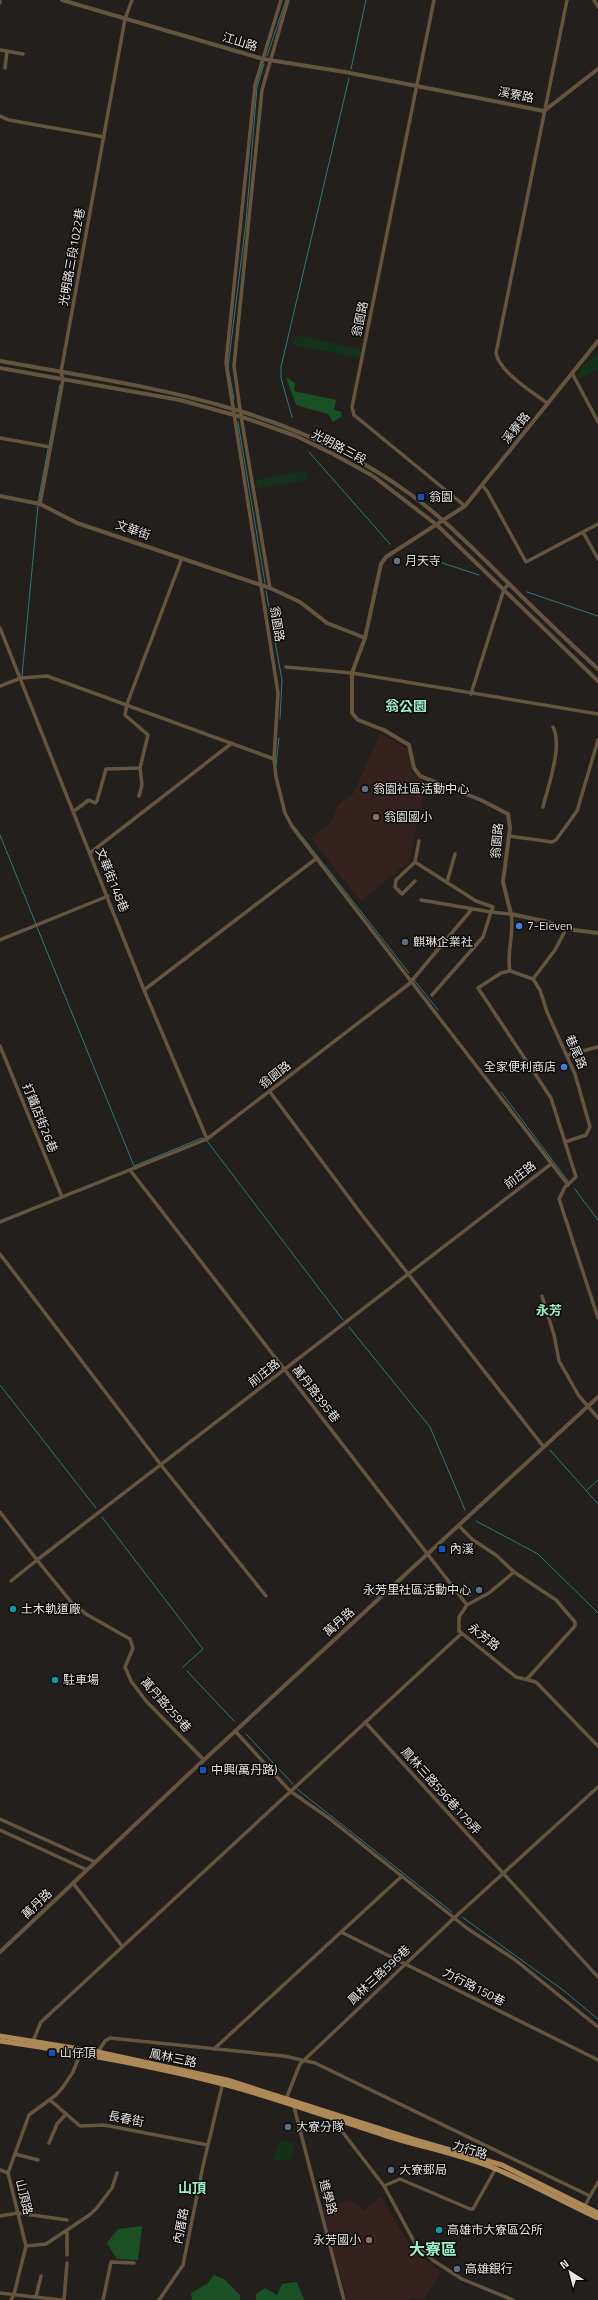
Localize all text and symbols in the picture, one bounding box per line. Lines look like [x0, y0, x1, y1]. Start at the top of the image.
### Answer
street label: 江山路 [220, 27, 260, 56]
street label: 溪寮路 [497, 82, 536, 107]
street label: 光明路三段1022巷 [54, 207, 89, 307]
street label: 翁園路 [346, 299, 373, 338]
street label: 溪寮路 [497, 408, 534, 448]
street label: 光明路三段 [308, 424, 370, 469]
place label: 翁園 [429, 487, 453, 506]
marker: 翁園 [416, 492, 426, 502]
street label: 文華街 [113, 515, 153, 544]
place label: 月天寺 [405, 551, 441, 570]
marker: 月天寺 [392, 556, 402, 566]
street label: 翁園路 [265, 605, 290, 643]
district label: 翁公園 [385, 695, 427, 716]
place label: 翁園社區活動中心 [373, 779, 469, 798]
marker: 翁園社區活動中心 [360, 784, 370, 794]
place label: 翁園國小 [384, 807, 432, 826]
marker: 翁園國小 [371, 812, 381, 822]
street label: 翁園路 [485, 822, 508, 860]
street label: 文華街148巷 [91, 845, 134, 915]
place label: 7-Eleven [527, 916, 573, 935]
marker: 7-Eleven [514, 921, 524, 931]
place label: 麒琳企業社 [413, 932, 473, 951]
marker: 麒琳企業社 [400, 937, 410, 947]
street label: 巷尾路 [561, 1032, 592, 1072]
street label: 翁園路 [255, 1056, 295, 1093]
place label: 全家便利商店 [484, 1057, 556, 1076]
marker: 全家便利商店 [559, 1062, 569, 1072]
street label: 打鐵店街26巷 [18, 1080, 63, 1155]
street label: 前庄路 [500, 1156, 540, 1193]
district label: 永芳 [536, 1300, 562, 1320]
street label: 前庄路 [244, 1354, 284, 1391]
street label: 萬丹路395巷 [288, 1361, 345, 1426]
place label: 內溪 [450, 1539, 474, 1558]
marker: 內溪 [437, 1544, 447, 1554]
place label: 永芳里社區活動中心 [363, 1580, 471, 1599]
marker: 永芳里社區活動中心 [474, 1585, 484, 1595]
place label: 土木軌道廠 [21, 1599, 81, 1618]
street label: 萬丹路 [319, 1603, 358, 1641]
marker: 土木軌道廠 [8, 1604, 18, 1614]
street label: 永芳路 [464, 1618, 504, 1655]
place label: 駐車場 [63, 1670, 99, 1689]
street label: 萬丹路259巷 [137, 1673, 196, 1736]
marker: 駐車場 [50, 1675, 60, 1685]
street label: 鳳林三路596巷179弄 [397, 1743, 486, 1839]
place label: 中興(萬丹路) [211, 1760, 277, 1779]
marker: 中興(萬丹路) [198, 1765, 208, 1775]
street label: 萬丹路 [17, 1884, 56, 1923]
street label: 鳳林三路596巷 [343, 1940, 414, 2009]
street label: 力行路150巷 [440, 1963, 509, 2010]
place label: 山仔頂 [60, 2043, 96, 2062]
street label: 鳳林三路 [148, 2043, 199, 2072]
marker: 山仔頂 [47, 2048, 57, 2058]
street label: 長春街 [107, 2106, 146, 2131]
place label: 大寮分隊 [296, 2117, 344, 2136]
marker: 大寮分隊 [283, 2122, 293, 2132]
street label: 力行路 [450, 2135, 490, 2164]
place label: 大寮郵局 [399, 2160, 447, 2179]
marker: 大寮郵局 [386, 2165, 396, 2175]
street label: 山頂路 [11, 2177, 38, 2217]
district label: 山頂 [178, 2177, 206, 2198]
street label: 進學路 [315, 2177, 342, 2217]
street label: 內厝路 [168, 2206, 193, 2245]
place label: 高雄市大寮區公所 [447, 2220, 543, 2239]
marker: 高雄市大寮區公所 [434, 2225, 444, 2235]
place label: 永芳國小 [313, 2230, 361, 2249]
marker: 永芳國小 [364, 2235, 374, 2245]
district label: 大寮區 [409, 2237, 457, 2261]
north arrow [550, 2252, 590, 2292]
text: N [556, 2255, 572, 2273]
place label: 高雄銀行 [465, 2259, 513, 2278]
marker: 高雄銀行 [452, 2264, 462, 2274]

